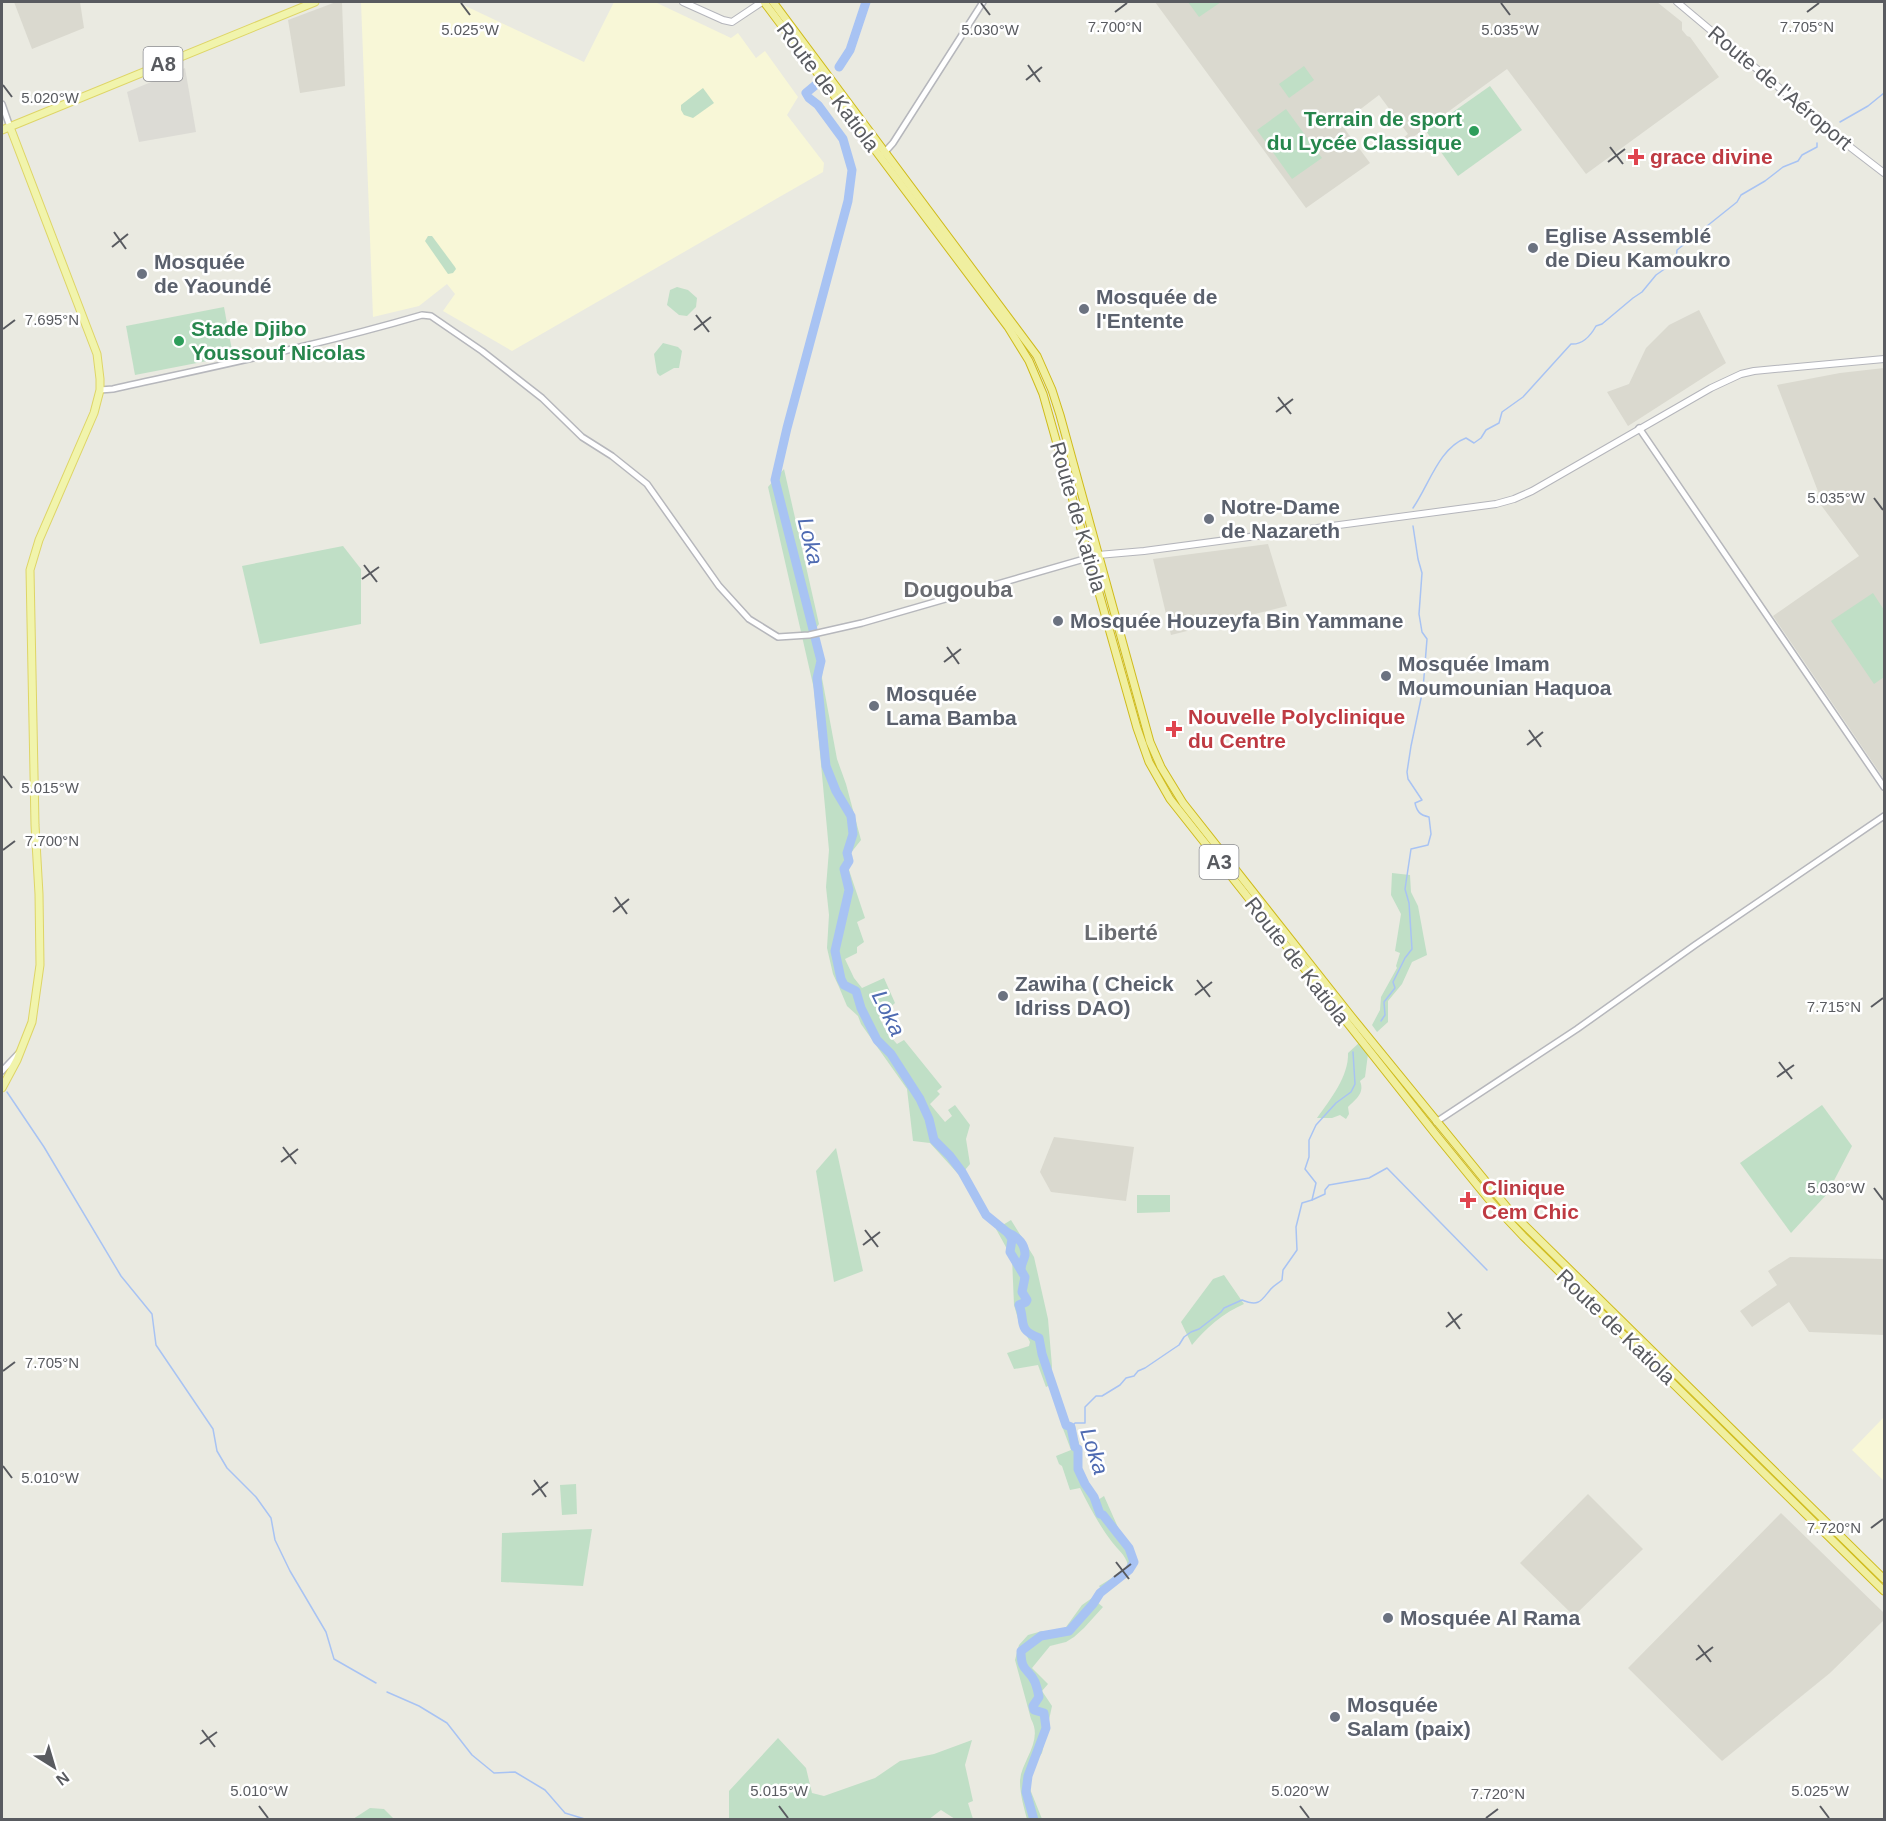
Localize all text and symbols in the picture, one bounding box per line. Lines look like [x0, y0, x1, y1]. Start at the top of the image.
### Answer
street label: Route de Katiola [772, 18, 884, 156]
text: 7.700°N [1088, 18, 1142, 35]
text: 7.705°N [1780, 18, 1834, 35]
text: 5.025°W [441, 21, 500, 38]
text: 5.030°W [961, 21, 1020, 38]
text: 5.035°W [1481, 21, 1540, 38]
street label: Route de l'Aéroport [1704, 21, 1857, 154]
road number: A8 [144, 47, 182, 81]
text: 5.020°W [21, 89, 80, 106]
place label: Terrain de sport du Lycée Classique [1267, 107, 1462, 154]
marker: Terrain de sport du Lycée Classique [1467, 124, 1481, 138]
place label: grace divine [1650, 145, 1773, 168]
marker: grace divine [1627, 148, 1645, 166]
place label: Eglise Assemblé de Dieu Kamoukro [1545, 224, 1731, 271]
marker: Eglise Assemblé de Dieu Kamoukro [1526, 241, 1540, 255]
place label: Mosquée de Yaoundé [154, 250, 271, 297]
marker: Mosquée de Yaoundé [135, 267, 149, 281]
place label: Mosquée de l'Entente [1096, 285, 1217, 332]
marker: Mosquée de l'Entente [1077, 302, 1091, 316]
text: 7.695°N [25, 311, 79, 328]
place label: Stade Djibo Youssouf Nicolas [191, 317, 366, 364]
marker: Stade Djibo Youssouf Nicolas [172, 334, 186, 348]
street label: Route de Katiola [1046, 439, 1111, 595]
text: 5.035°W [1807, 489, 1866, 506]
place label: Notre-Dame de Nazareth [1221, 495, 1340, 542]
marker: Notre-Dame de Nazareth [1202, 512, 1216, 526]
water label: Loka [793, 515, 828, 567]
district label: Dougouba [904, 577, 1013, 602]
place label: Mosquée Houzeyfa Bin Yammane [1070, 609, 1403, 632]
marker: Mosquée Houzeyfa Bin Yammane [1051, 614, 1065, 628]
place label: Mosquée Imam Moumounian Haquoa [1398, 652, 1612, 699]
marker: Mosquée Imam Moumounian Haquoa [1379, 669, 1393, 683]
place label: Mosquée Lama Bamba [886, 682, 1017, 729]
marker: Mosquée Lama Bamba [867, 699, 881, 713]
place label: Nouvelle Polyclinique du Centre [1188, 705, 1405, 752]
marker: Nouvelle Polyclinique du Centre [1165, 720, 1183, 738]
text: 5.015°W [21, 779, 80, 796]
text: 7.700°N [25, 832, 79, 849]
road number: A3 [1200, 845, 1238, 879]
street label: Route de Katiola [1241, 892, 1354, 1029]
district label: Liberté [1084, 920, 1158, 945]
place label: Zawiha ( Cheick Idriss DAO) [1015, 972, 1174, 1019]
water label: Loka [867, 986, 910, 1040]
marker: Zawiha ( Cheick Idriss DAO) [996, 989, 1010, 1003]
text: 7.715°N [1807, 998, 1861, 1015]
place label: Clinique Cem Chic [1482, 1176, 1579, 1223]
text: 5.030°W [1807, 1179, 1866, 1196]
marker: Clinique Cem Chic [1459, 1191, 1477, 1209]
street label: Route de Katiola [1553, 1264, 1680, 1389]
text: 7.705°N [25, 1354, 79, 1371]
water label: Loka [1075, 1425, 1114, 1478]
text: 5.010°W [21, 1469, 80, 1486]
text: 7.720°N [1807, 1519, 1861, 1536]
place label: Mosquée Al Rama [1400, 1606, 1580, 1629]
marker: Mosquée Al Rama [1381, 1611, 1395, 1625]
place label: Mosquée Salam (paix) [1347, 1693, 1471, 1740]
marker: Mosquée Salam (paix) [1328, 1710, 1342, 1724]
north arrow [24, 1737, 84, 1797]
text: N [53, 1768, 72, 1789]
text: 5.010°W [230, 1782, 289, 1799]
text: 5.015°W [750, 1782, 809, 1799]
text: 5.020°W [1271, 1782, 1330, 1799]
text: 5.025°W [1791, 1782, 1850, 1799]
text: 7.720°N [1471, 1785, 1525, 1802]

